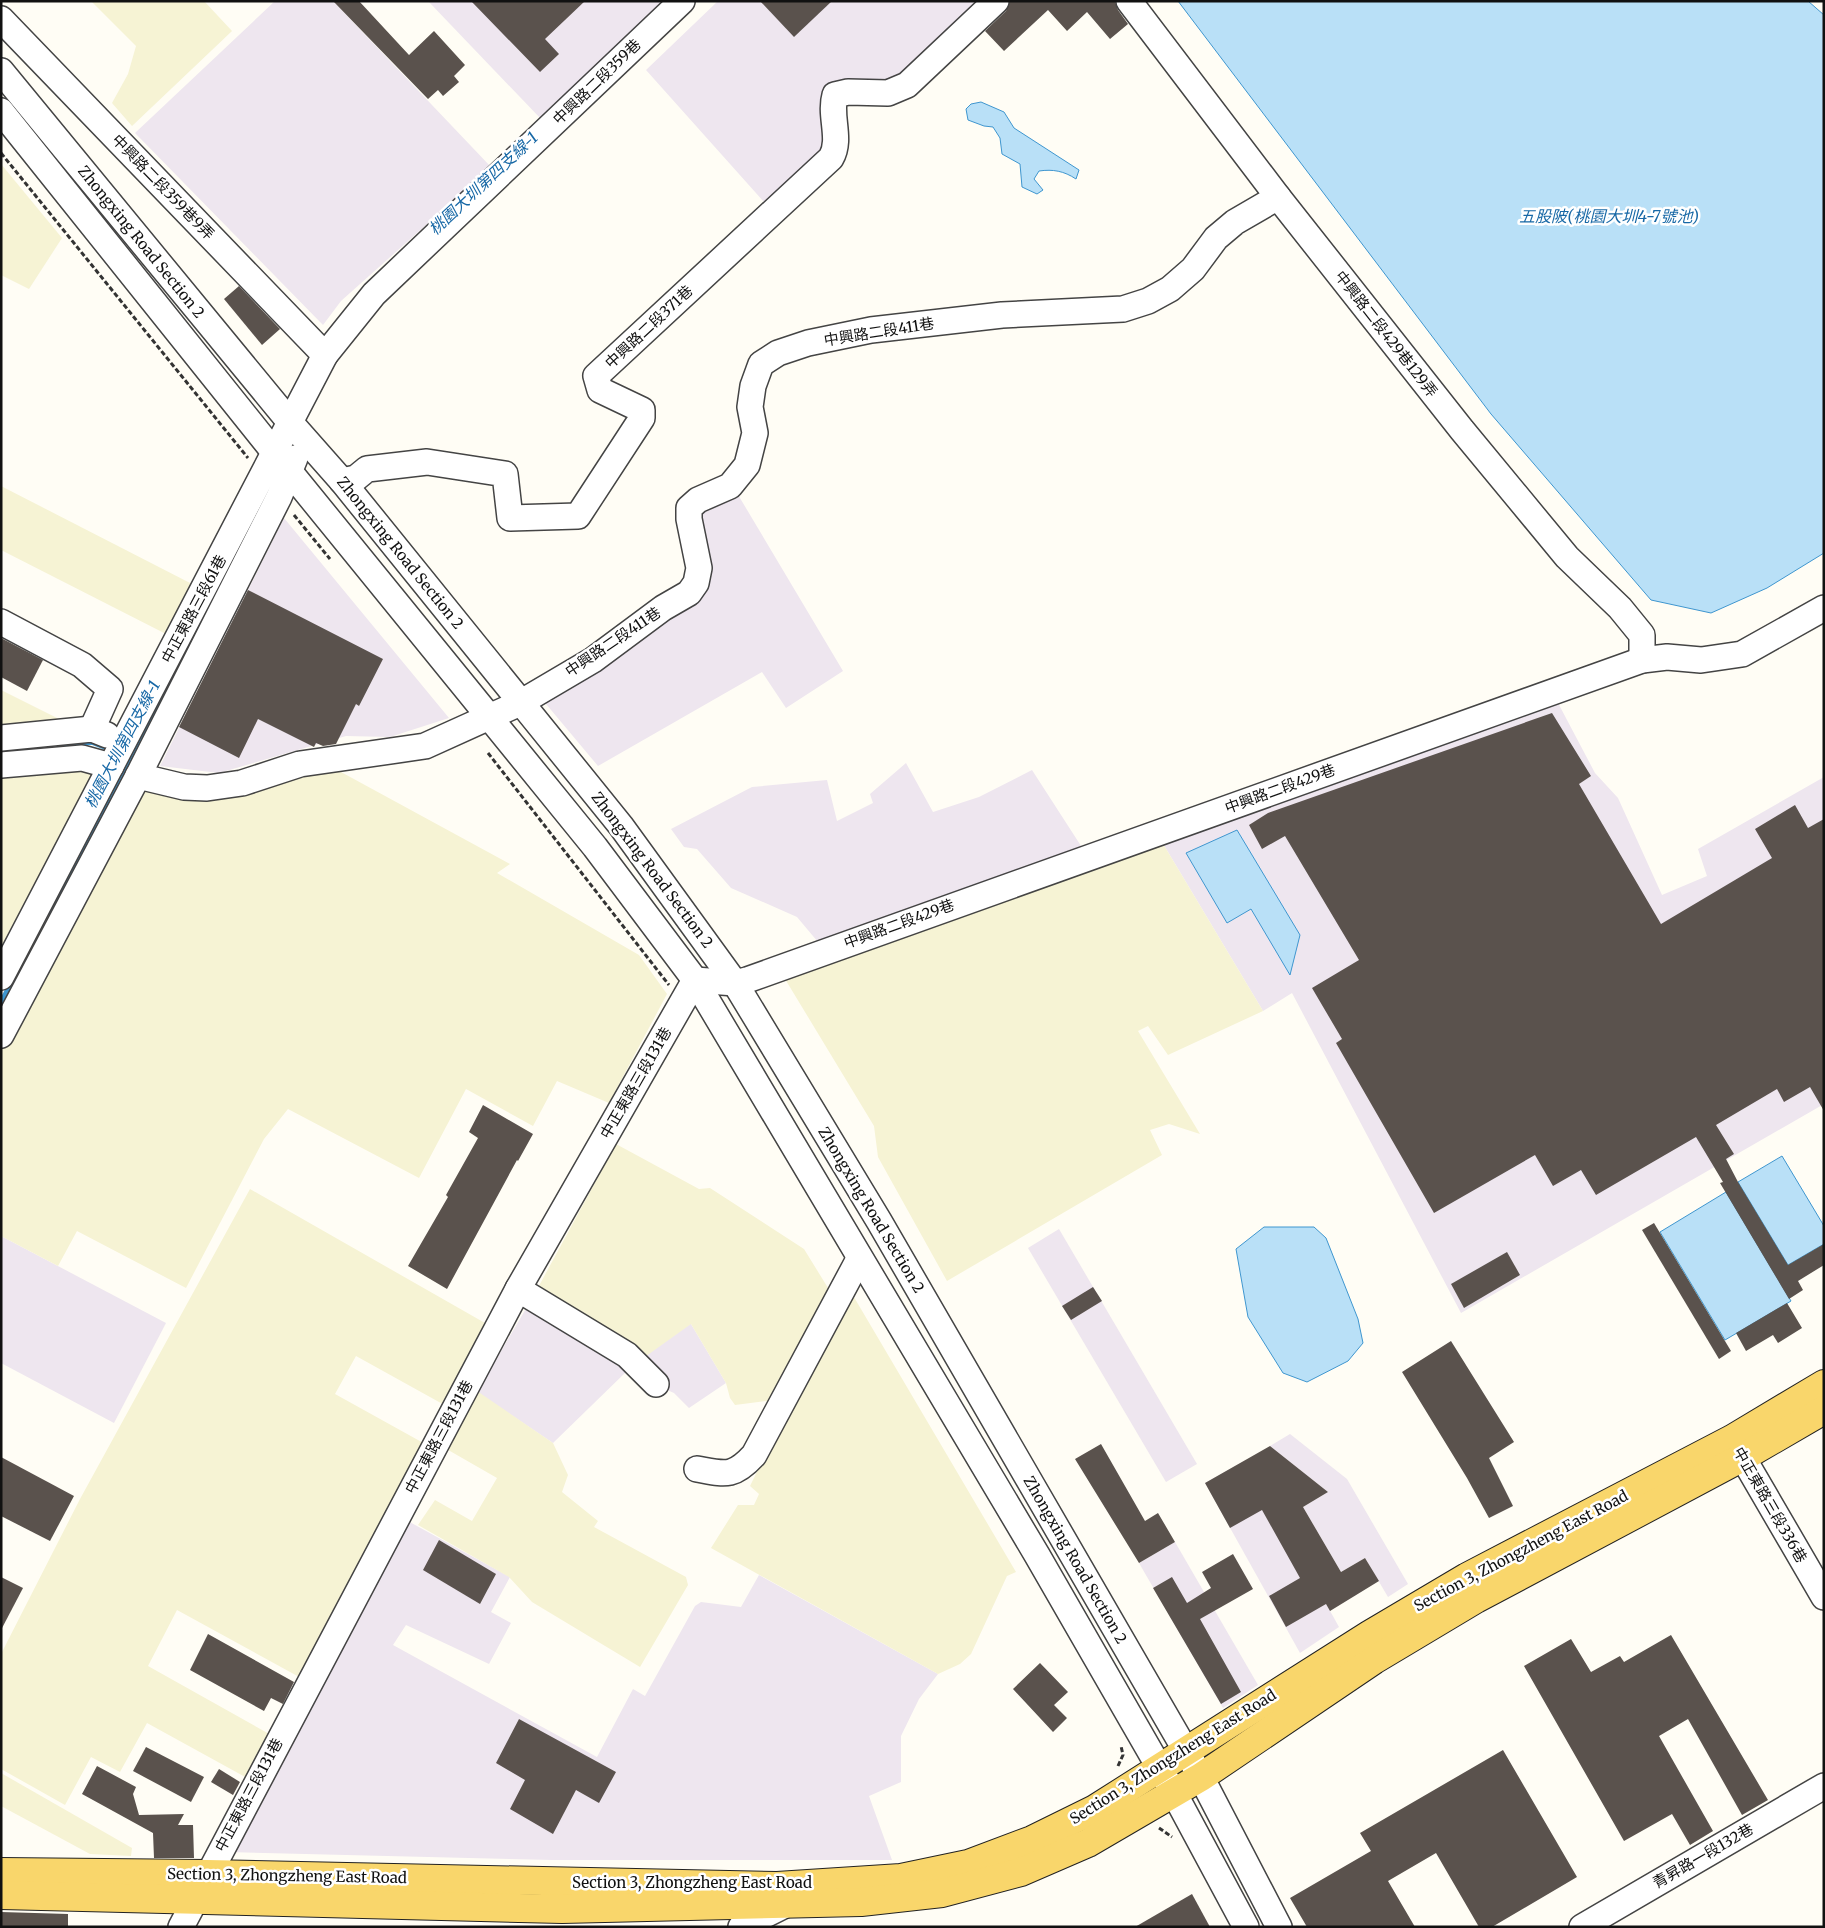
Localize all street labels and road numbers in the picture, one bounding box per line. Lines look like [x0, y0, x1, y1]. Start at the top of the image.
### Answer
street label: 中興路二段359巷 [549, 35, 645, 128]
street label: 中興路二段359巷9弄 [108, 130, 219, 243]
street label: Zhongxing Road Section 2 [74, 162, 209, 322]
street label: 中興路二段429巷129弄 [1331, 267, 1442, 401]
street label: 中興路二段371巷 [601, 281, 696, 372]
street label: 中興路二段411巷 [822, 313, 935, 350]
street label: Zhongxing Road Section 2 [333, 473, 468, 633]
street label: 中正東路三段61巷 [157, 551, 230, 666]
street label: 中興路二段411巷 [561, 603, 664, 681]
street label: 中興路二段429巷 [1222, 760, 1338, 817]
street label: Zhongxing Road Section 2 [587, 788, 717, 952]
street label: 中興路二段429巷 [841, 895, 957, 952]
street label: 中正東路三段131巷 [596, 1023, 675, 1142]
street label: Zhongxing Road Section 2 [814, 1123, 929, 1296]
street label: 中正東路三段131巷 [401, 1377, 477, 1497]
street label: 中正東路三段336巷 [1730, 1444, 1811, 1566]
street label: Zhongxing Road Section 2 [1020, 1472, 1131, 1647]
street label: Section 3, Zhongzheng East Road [1410, 1486, 1631, 1615]
street label: Section 3, Zhongzheng East Road [1066, 1685, 1280, 1828]
street label: 中正東路三段131巷 [211, 1735, 287, 1855]
street label: 青昇路一段132巷 [1649, 1819, 1757, 1892]
street label: Section 3, Zhongzheng East Road [167, 1864, 407, 1887]
street label: Section 3, Zhongzheng East Road [572, 1873, 812, 1892]

